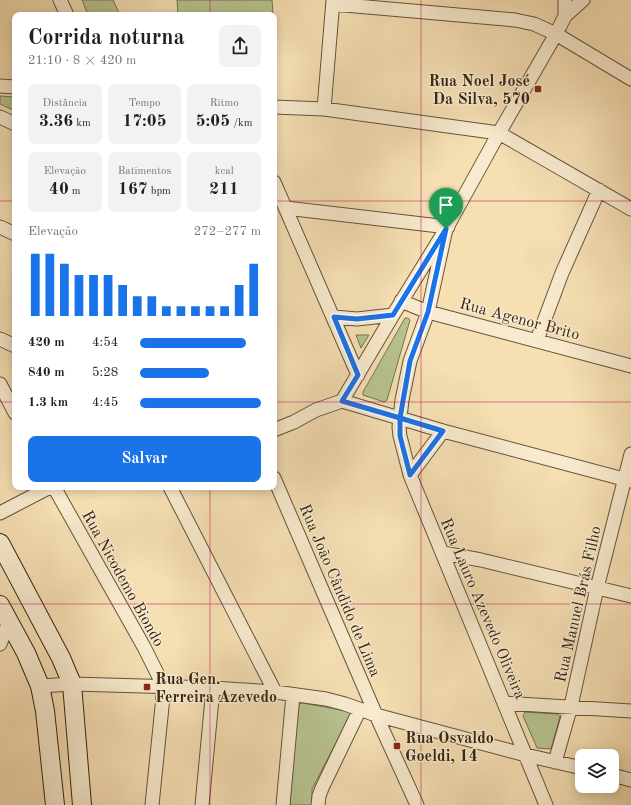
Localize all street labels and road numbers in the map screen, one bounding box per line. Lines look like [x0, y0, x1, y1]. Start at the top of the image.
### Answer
street label: Rua Agenor Brito [458, 296, 581, 344]
street label: Rua João Cândido de Lima [295, 502, 383, 680]
street label: Rua Nicodemo Biondo [78, 508, 166, 650]
street label: Rua Lauro Azevedo Oliveira [437, 516, 528, 702]
street label: Rua Manuel Brás Filho [553, 525, 605, 684]

